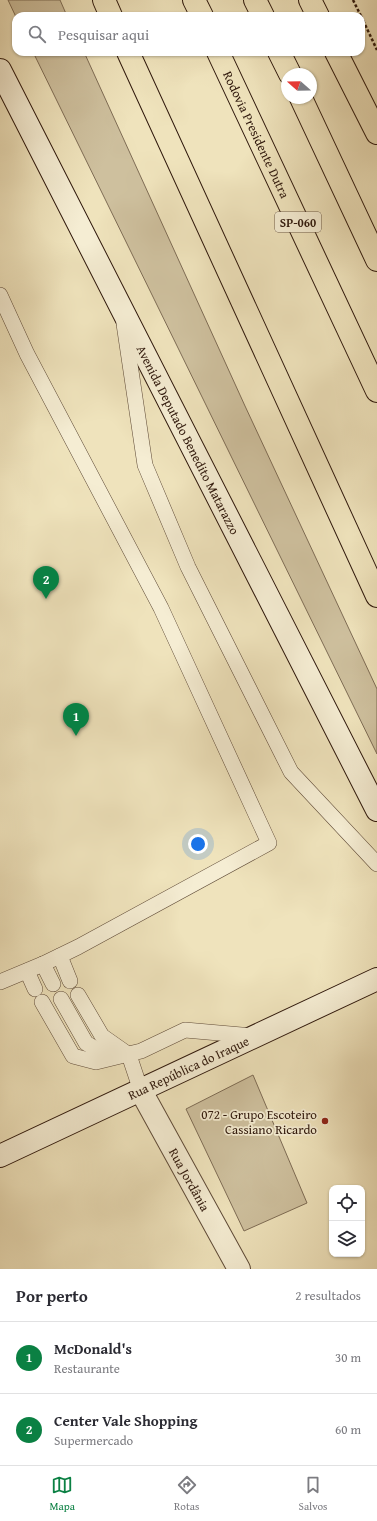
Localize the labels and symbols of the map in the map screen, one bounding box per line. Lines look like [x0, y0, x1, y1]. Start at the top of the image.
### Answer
street label: Rodovia Presidente Dutra [219, 68, 295, 202]
north arrow [281, 68, 317, 104]
road number: SP-060 [275, 212, 321, 232]
street label: Avenida Deputado Benedito Matarazzo [132, 342, 245, 538]
pin: 2 [33, 566, 59, 599]
pin: 1 [63, 703, 89, 736]
your location [188, 834, 208, 854]
street label: Rua República do Iraque [125, 1031, 252, 1104]
place label: 072 - Grupo Escoteiro Cassiano Ricardo [201, 1105, 317, 1139]
marker: 072 - Grupo Escoteiro Cassiano Ricardo [320, 1116, 330, 1126]
street label: Rua Jordânia [165, 1144, 215, 1215]

